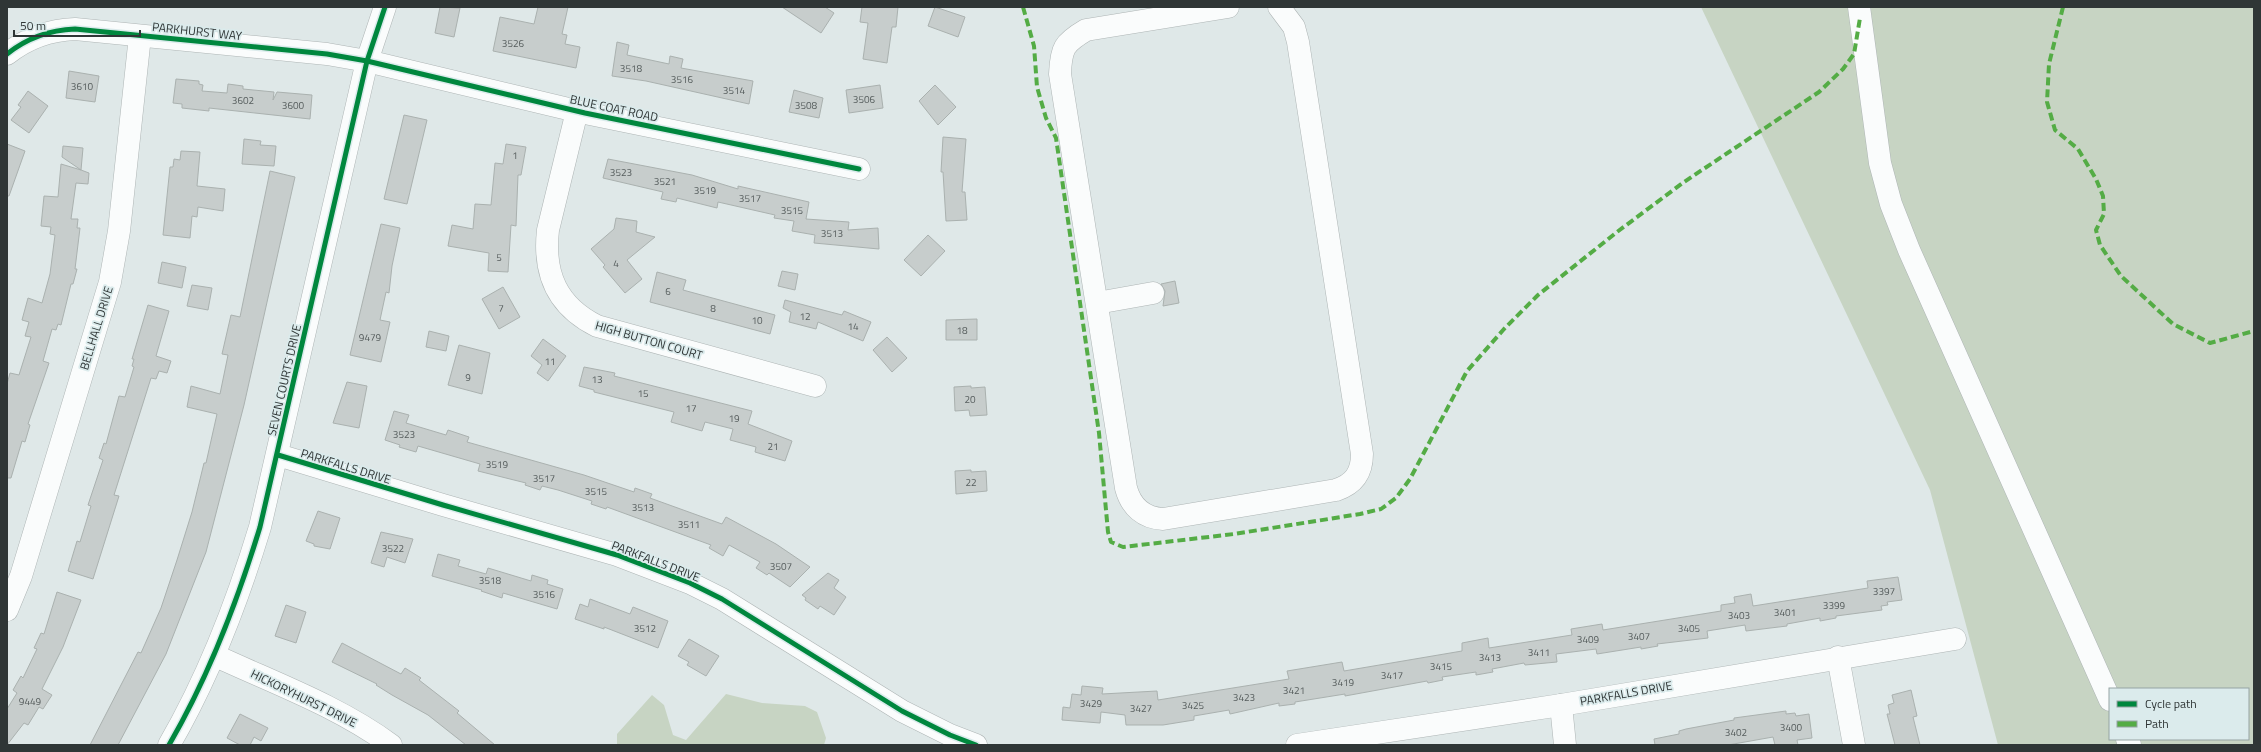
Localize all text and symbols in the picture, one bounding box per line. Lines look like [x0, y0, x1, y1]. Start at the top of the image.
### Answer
scale bar [14, 12, 140, 38]
text: 50 m [20, 16, 46, 35]
street label: PARKHURST WAY [151, 17, 243, 45]
house number: 3526 [502, 36, 525, 51]
house number: 3518 [620, 61, 643, 76]
house number: 3516 [671, 72, 694, 87]
house number: 3610 [71, 79, 94, 94]
house number: 3514 [723, 83, 746, 98]
street label: BLUE COAT ROAD [568, 89, 660, 127]
house number: 3506 [853, 92, 876, 107]
house number: 3602 [232, 93, 254, 108]
house number: 3600 [282, 98, 305, 113]
house number: 3508 [795, 98, 818, 113]
house number: 1 [512, 148, 518, 163]
house number: 3523 [610, 165, 632, 180]
house number: 3521 [654, 174, 676, 189]
house number: 3519 [694, 183, 717, 198]
house number: 3517 [739, 191, 761, 206]
house number: 3515 [781, 203, 804, 218]
house number: 3513 [821, 226, 843, 241]
house number: 5 [496, 250, 502, 265]
house number: 4 [613, 256, 619, 271]
street label: BELLHALL DRIVE [74, 283, 118, 372]
house number: 6 [665, 284, 671, 299]
house number: 7 [498, 301, 504, 316]
house number: 8 [710, 301, 716, 316]
house number: 12 [799, 309, 811, 324]
house number: 10 [751, 313, 763, 328]
street label: HIGH BUTTON COURT [593, 316, 706, 365]
house number: 14 [847, 319, 859, 334]
street label: SEVEN COURTS DRIVE [262, 322, 306, 438]
house number: 18 [956, 323, 968, 338]
house number: 9479 [359, 330, 382, 345]
house number: 11 [544, 354, 556, 369]
house number: 9 [465, 370, 471, 385]
house number: 13 [591, 372, 603, 387]
house number: 15 [637, 386, 649, 401]
house number: 20 [964, 392, 976, 407]
house number: 17 [685, 401, 697, 416]
house number: 19 [728, 411, 740, 426]
house number: 3523 [393, 427, 415, 442]
house number: 21 [767, 439, 779, 454]
street label: PARKFALLS DRIVE [299, 443, 394, 489]
house number: 3519 [486, 457, 509, 472]
house number: 3517 [533, 471, 555, 486]
house number: 22 [965, 475, 977, 490]
house number: 3515 [585, 484, 608, 499]
house number: 3513 [632, 500, 654, 515]
house number: 3511 [678, 517, 700, 532]
street label: PARKFALLS DRIVE [609, 535, 703, 587]
house number: 3522 [382, 541, 404, 556]
house number: 3507 [770, 559, 792, 574]
house number: 3518 [479, 573, 502, 588]
house number: 3397 [1873, 584, 1895, 599]
house number: 3516 [533, 587, 556, 602]
house number: 3399 [1823, 598, 1846, 613]
house number: 3401 [1774, 605, 1796, 620]
house number: 3403 [1728, 608, 1750, 623]
house number: 3512 [634, 621, 656, 636]
house number: 3405 [1678, 621, 1701, 636]
house number: 3407 [1628, 629, 1650, 644]
house number: 3409 [1577, 632, 1600, 647]
house number: 3411 [1528, 645, 1550, 660]
house number: 3413 [1479, 650, 1501, 665]
house number: 3415 [1430, 659, 1453, 674]
street label: HICKORYHURST DRIVE [248, 664, 361, 732]
house number: 3417 [1381, 668, 1403, 683]
house number: 3419 [1332, 675, 1355, 690]
street label: PARKFALLS DRIVE [1578, 675, 1674, 710]
house number: 3421 [1283, 683, 1305, 698]
legend [2109, 688, 2249, 740]
house number: 3423 [1233, 690, 1255, 705]
house number: 9449 [19, 694, 42, 709]
text: Cycle path [2145, 694, 2197, 713]
house number: 3429 [1080, 696, 1103, 711]
house number: 3425 [1182, 698, 1205, 713]
house number: 3427 [1130, 701, 1152, 716]
text: Path [2145, 714, 2169, 733]
house number: 3400 [1780, 720, 1803, 735]
house number: 3402 [1725, 725, 1747, 740]

